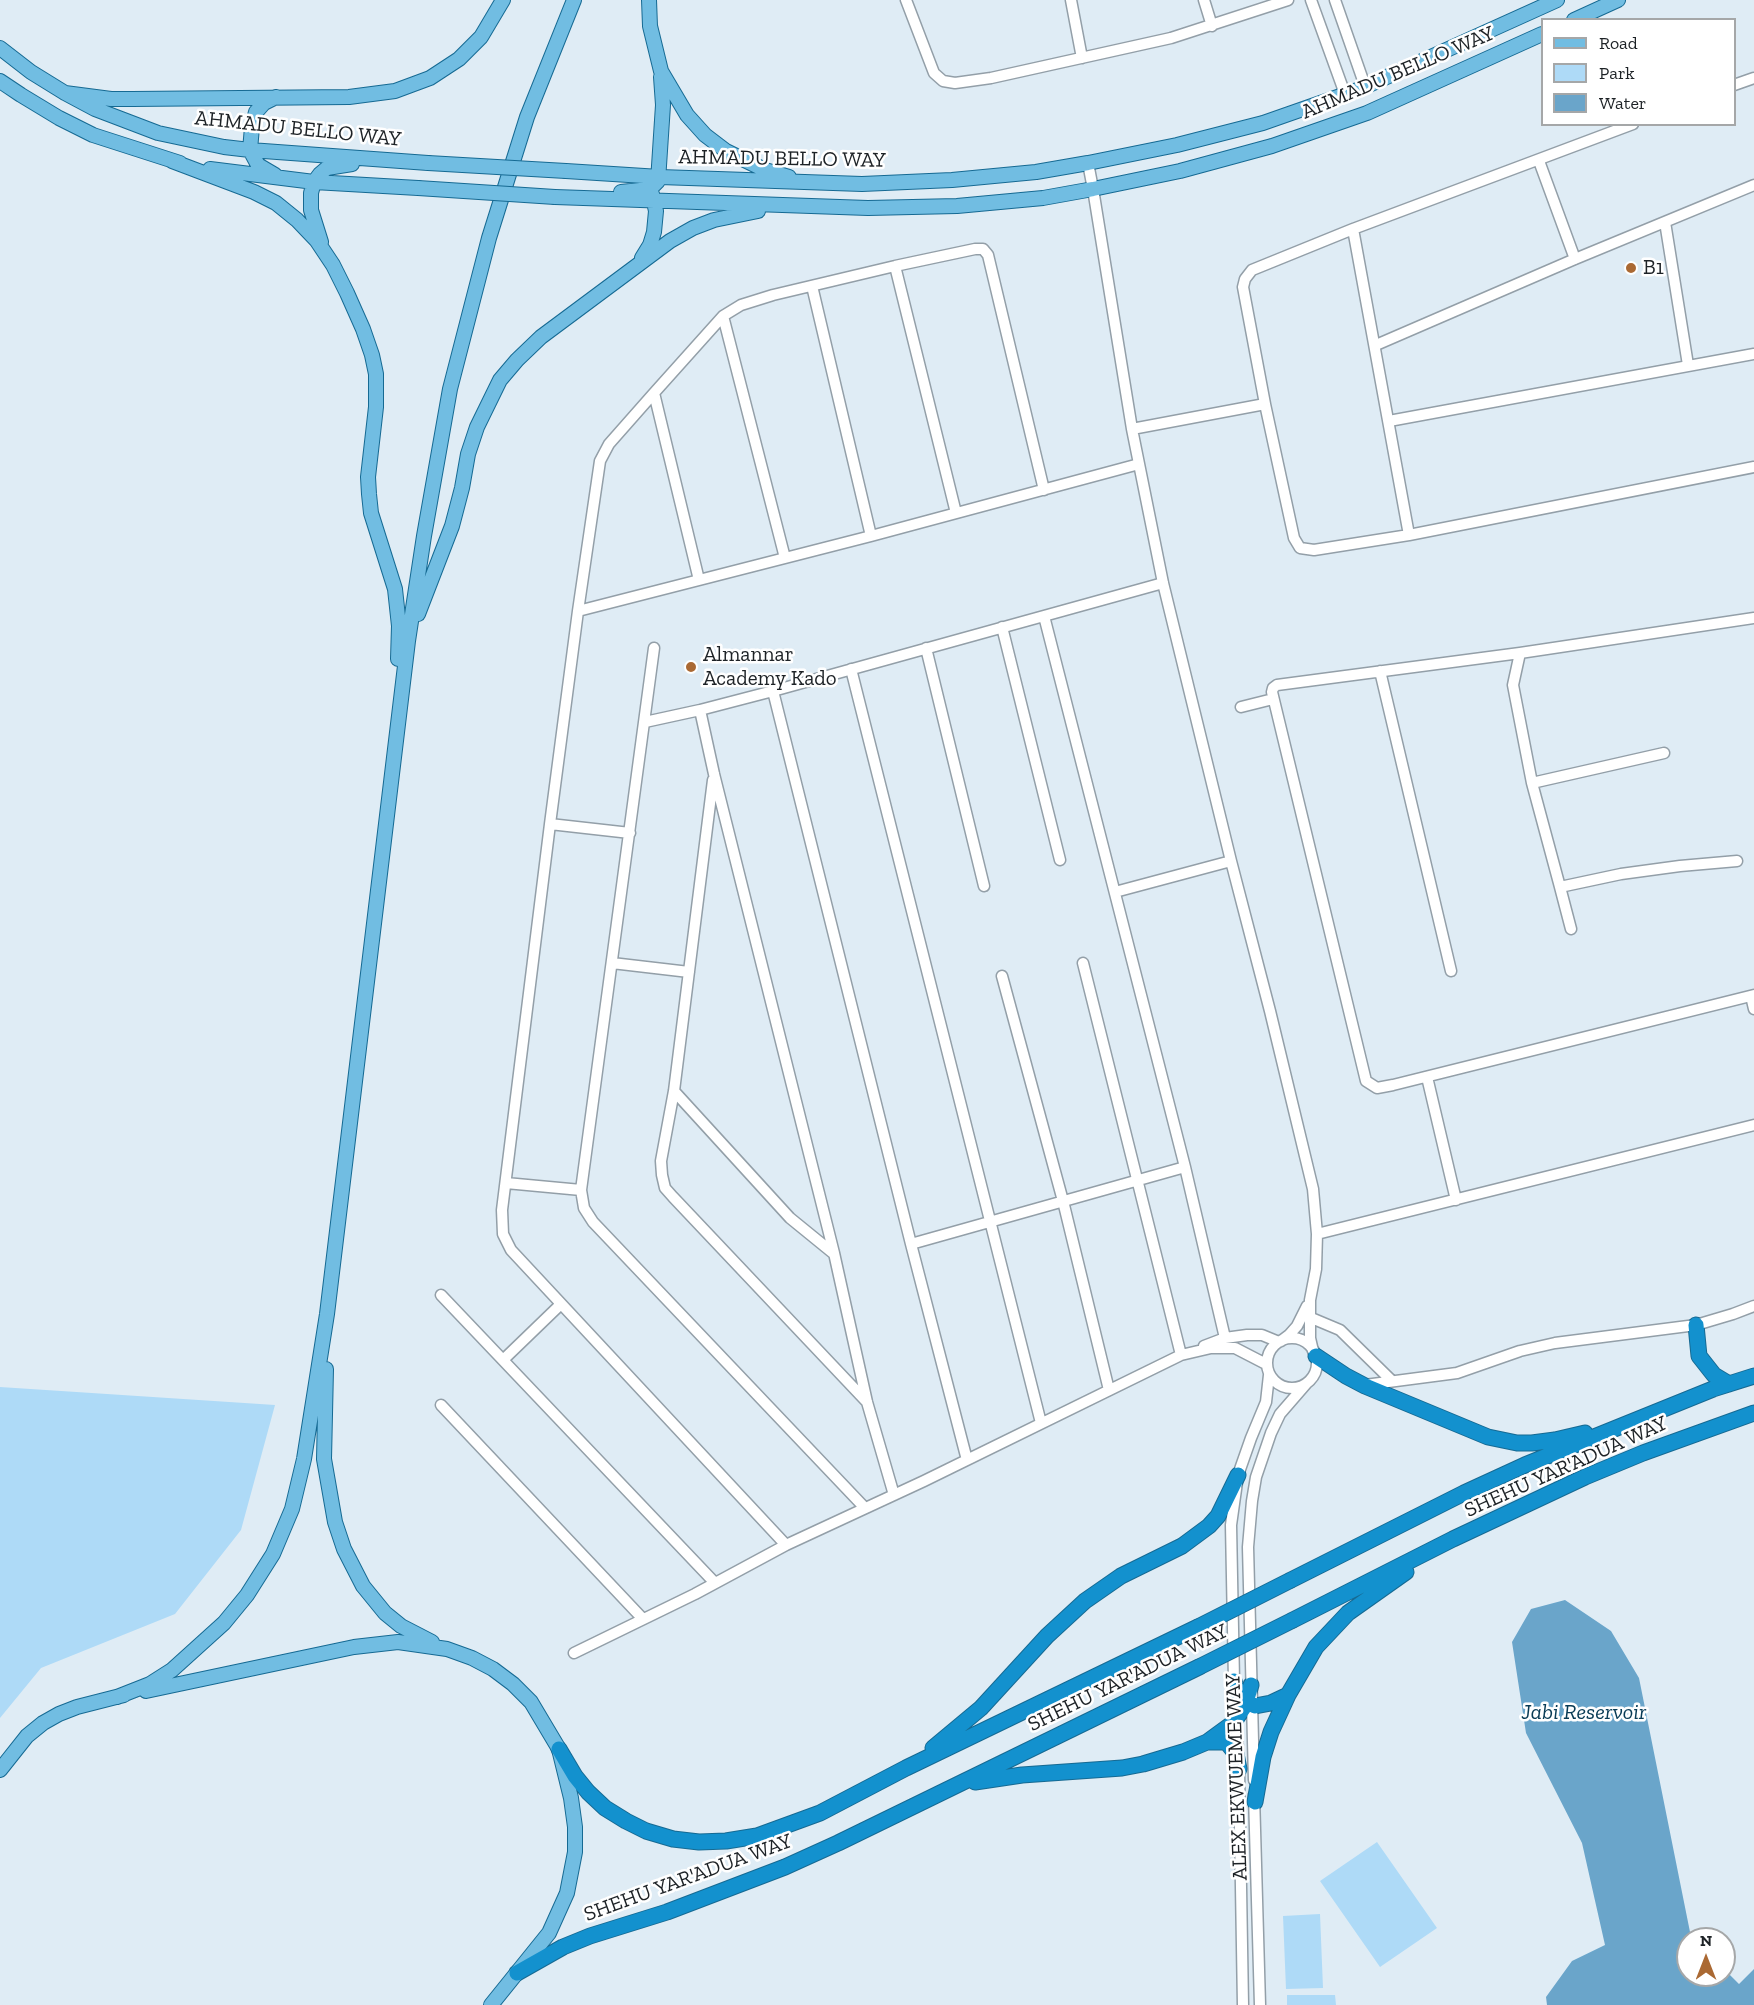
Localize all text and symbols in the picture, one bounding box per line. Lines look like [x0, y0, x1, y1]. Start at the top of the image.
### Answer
legend [1541, 18, 1736, 126]
street label: AHMADU BELLO WAY [1298, 21, 1498, 125]
text: Road [1599, 32, 1638, 54]
text: Park [1599, 62, 1635, 84]
text: Water [1599, 92, 1646, 114]
street label: AHMADU BELLO WAY [194, 106, 402, 152]
street label: AHMADU BELLO WAY [678, 145, 886, 173]
place label: B1 [1643, 255, 1664, 281]
marker: B1 [1624, 261, 1638, 275]
place label: Almannar Academy Kado [703, 642, 837, 692]
marker: Almannar Academy Kado [684, 660, 698, 674]
street label: SHEHU YAR'ADUA WAY [1461, 1411, 1671, 1523]
street label: SHEHU YAR'ADUA WAY [1024, 1619, 1232, 1737]
street label: ALEX EKWUEME WAY [1221, 1673, 1253, 1881]
water label: Jabi Reservoir [1522, 1700, 1646, 1726]
street label: SHEHU YAR'ADUA WAY [581, 1829, 795, 1927]
north arrow [1676, 1927, 1736, 1987]
text: N [1700, 1931, 1712, 1950]

